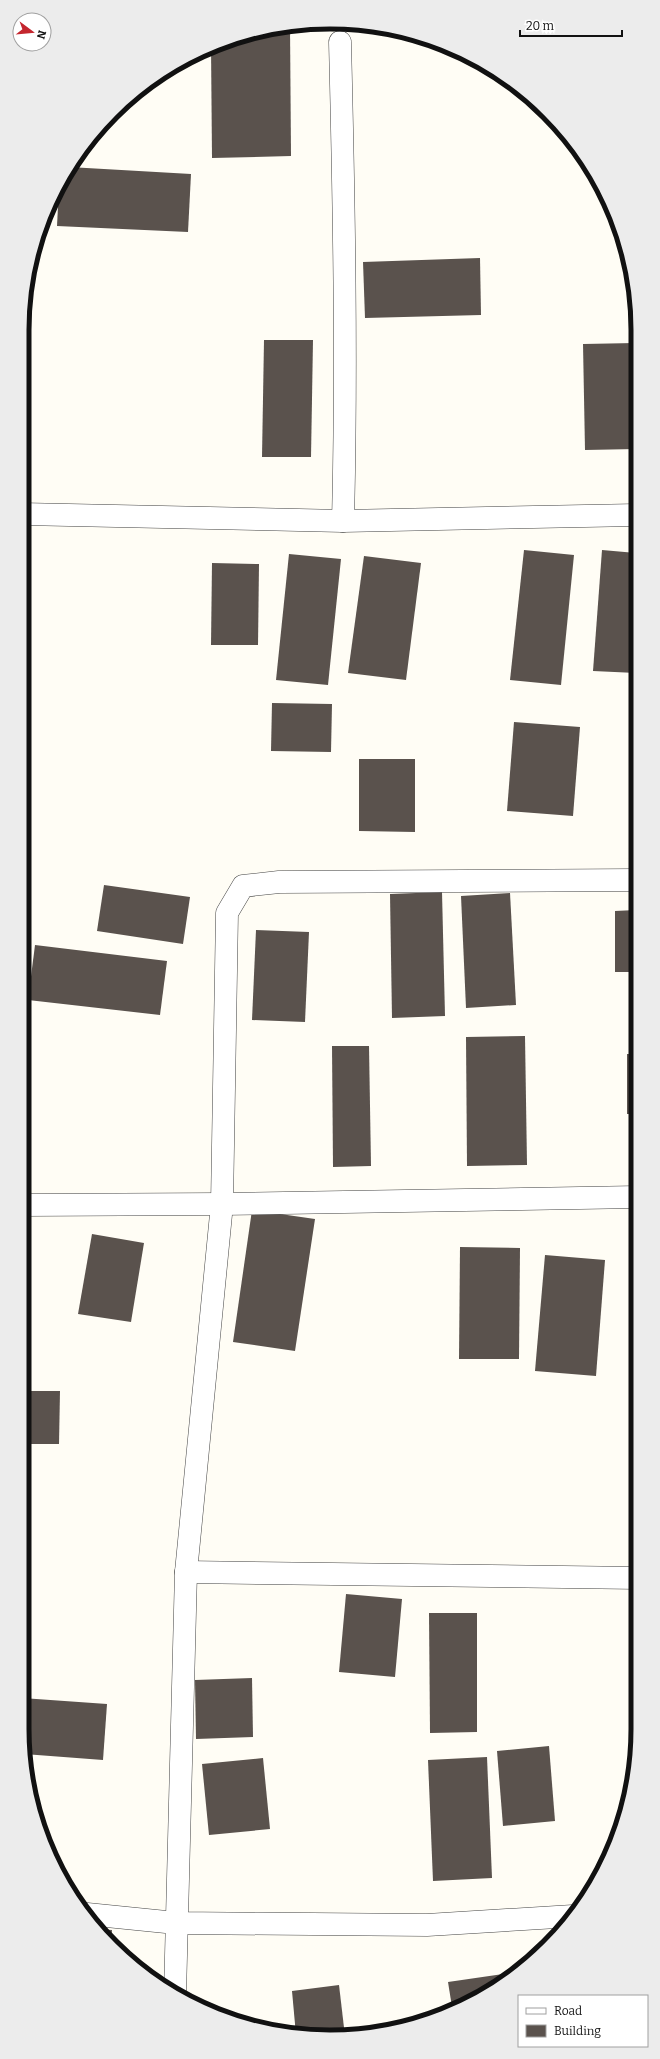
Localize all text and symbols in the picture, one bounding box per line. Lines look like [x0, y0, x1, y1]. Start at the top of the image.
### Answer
north arrow [12, 12, 52, 52]
scale bar [520, 12, 622, 38]
text: 20 m [526, 19, 555, 33]
text: N [34, 29, 49, 41]
legend [518, 1995, 648, 2047]
text: Road [554, 2004, 582, 2018]
text: Building [554, 2024, 601, 2038]

